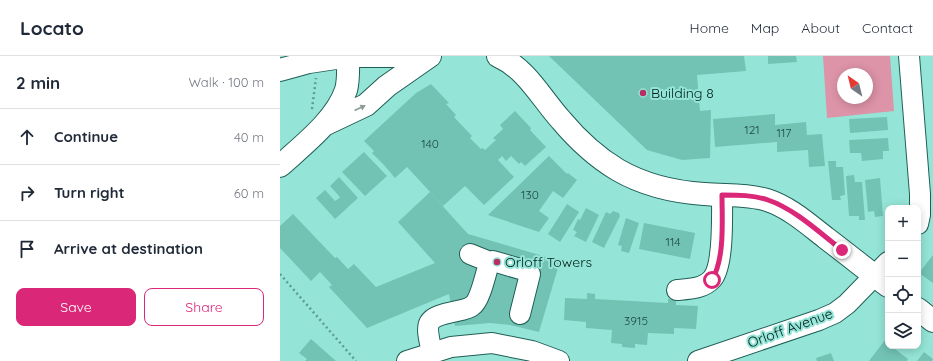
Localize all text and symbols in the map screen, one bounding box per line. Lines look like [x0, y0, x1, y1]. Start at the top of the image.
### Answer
text: Locato [20, 16, 84, 40]
text: Home [690, 19, 729, 37]
text: Map [751, 19, 779, 37]
text: About [801, 19, 840, 37]
text: Contact [862, 19, 913, 37]
north arrow [837, 68, 873, 104]
text: 2 min [16, 72, 60, 93]
text: Walk · 100 m [188, 74, 264, 90]
place label: Building 8 [651, 84, 714, 102]
marker: Building 8 [638, 88, 648, 98]
one-way arrow [354, 105, 366, 111]
house number: 121 [744, 122, 760, 137]
house number: 117 [776, 125, 792, 140]
icon: ahead [16, 126, 38, 148]
text: Continue [54, 127, 118, 146]
text: 40 m [234, 129, 264, 145]
house number: 140 [421, 136, 439, 151]
icon: right [16, 182, 38, 204]
text: Turn right [54, 183, 125, 202]
text: 60 m [234, 185, 264, 201]
house number: 130 [521, 187, 539, 202]
map controls [885, 205, 921, 349]
button: + [885, 205, 921, 241]
house number: 114 [665, 234, 681, 249]
icon: arrive [16, 238, 38, 260]
text: Arrive at destination [54, 239, 203, 258]
route end [833, 241, 851, 259]
button: − [885, 241, 921, 277]
place label: Orloff Towers [505, 253, 592, 271]
marker: Orloff Towers [492, 257, 502, 267]
route start [703, 271, 721, 289]
button: locate [885, 277, 921, 313]
button: Save [16, 288, 136, 326]
button: Share [144, 288, 264, 326]
street label: Orloff Avenue [745, 304, 835, 352]
house number: 3915 [624, 313, 648, 328]
button: layers [885, 313, 921, 349]

